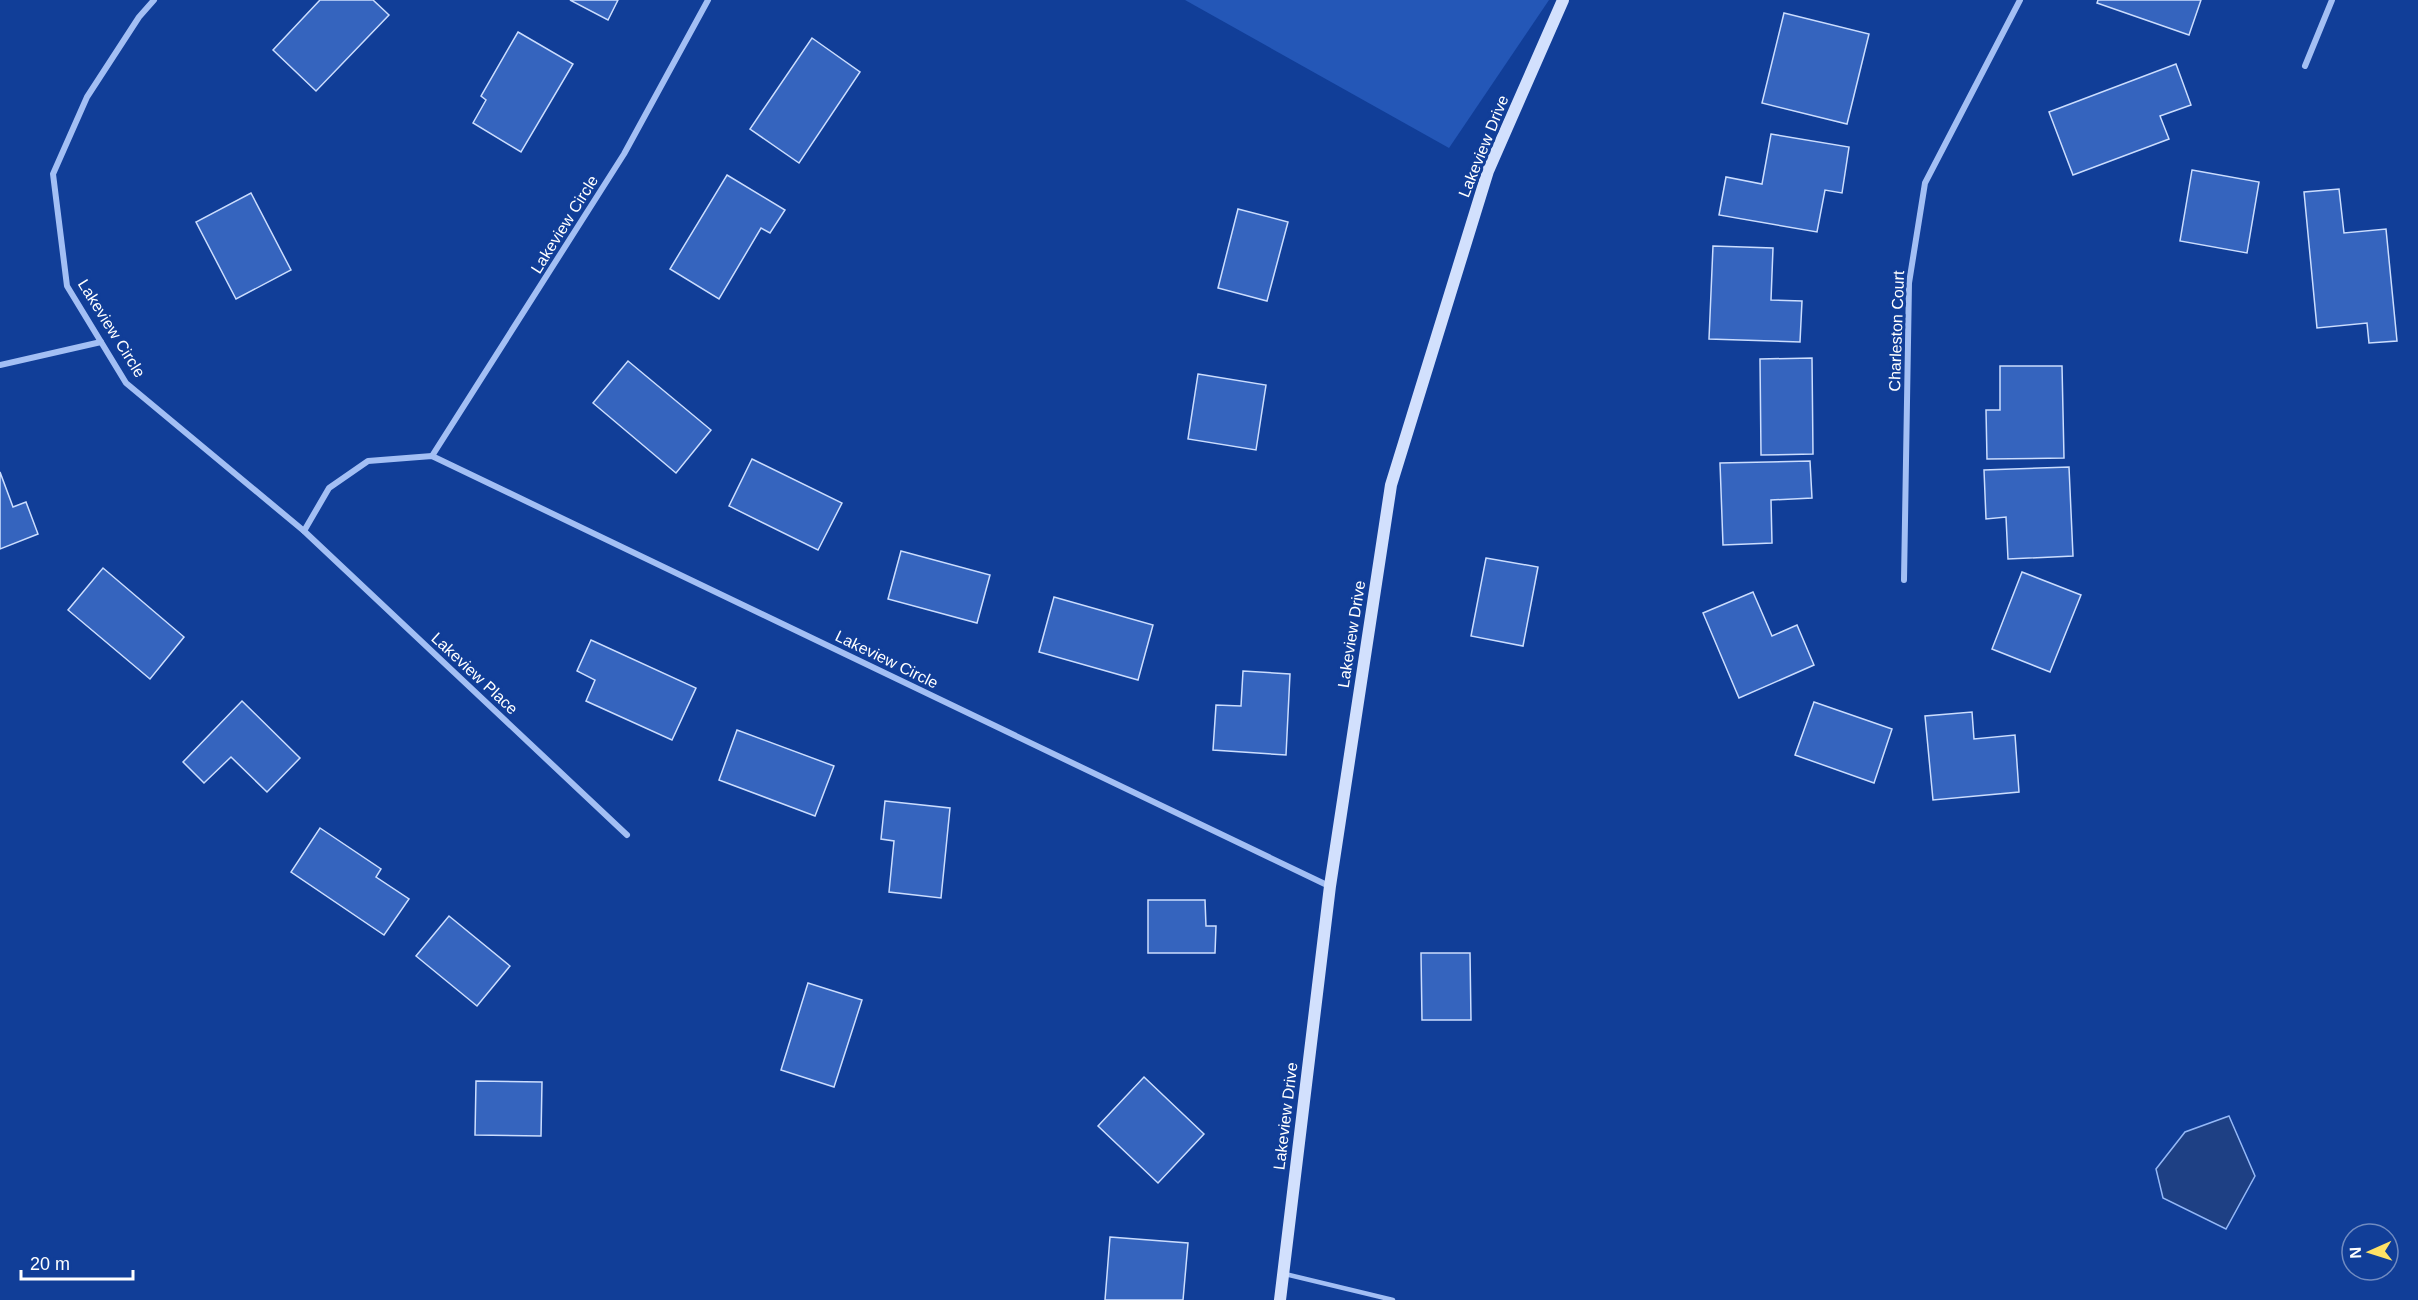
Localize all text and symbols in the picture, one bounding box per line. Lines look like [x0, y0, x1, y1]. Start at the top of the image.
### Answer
street label: Lakeview Drive [1455, 93, 1512, 200]
street label: Lakeview Circle [528, 172, 601, 276]
street label: Charleston Court [1886, 270, 1907, 392]
street label: Lakeview Circle [75, 276, 149, 380]
street label: Lakeview Drive [1335, 579, 1368, 689]
street label: Lakeview Circle [833, 627, 941, 692]
street label: Lakeview Place [428, 629, 521, 718]
street label: Lakeview Drive [1270, 1061, 1301, 1171]
north arrow [2340, 1222, 2400, 1282]
scale bar [21, 1243, 134, 1281]
text: N [2347, 1247, 2364, 1259]
text: 20 m [30, 1254, 70, 1274]

